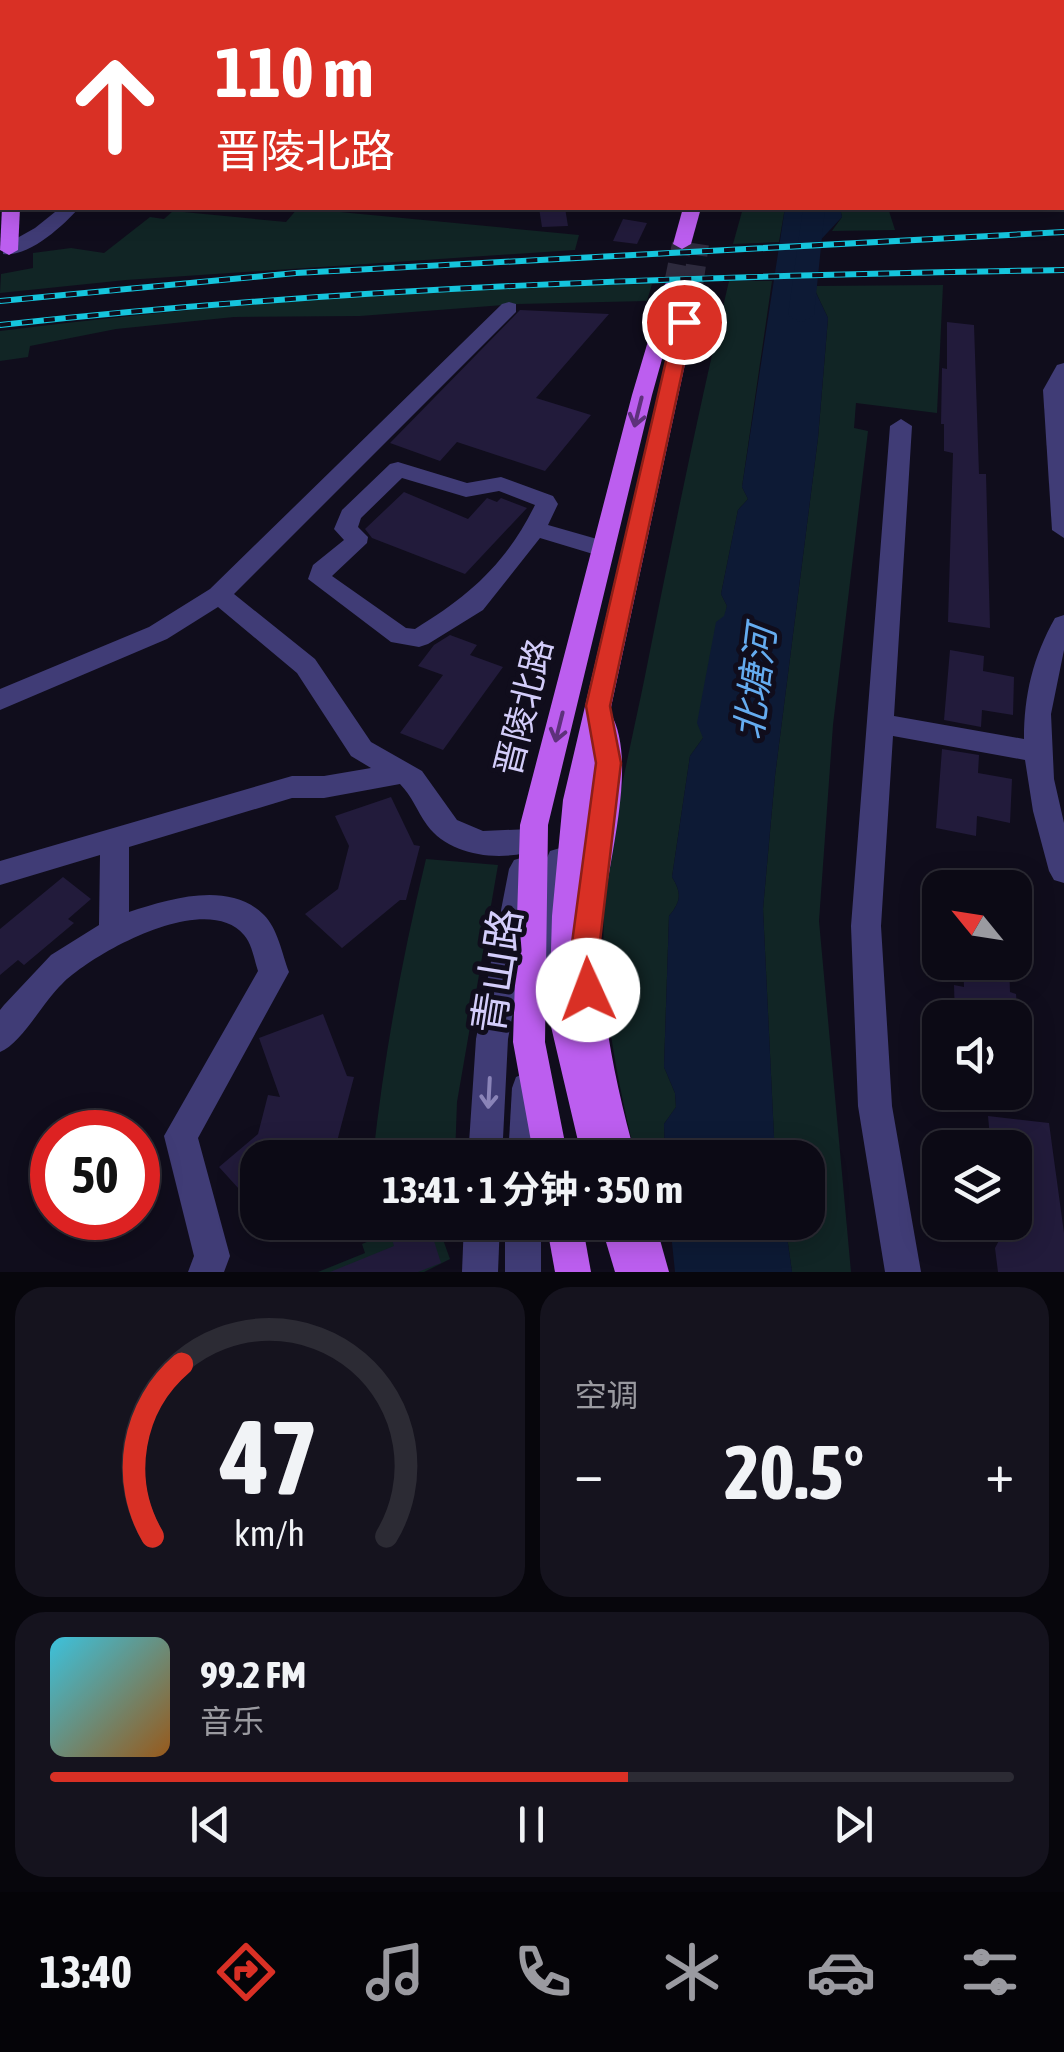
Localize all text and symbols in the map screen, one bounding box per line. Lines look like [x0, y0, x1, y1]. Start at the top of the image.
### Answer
text: 110 m [215, 32, 374, 112]
icon: ahead [50, 40, 180, 170]
text: 晋陵北路 [215, 125, 395, 177]
pin [642, 280, 727, 365]
icon: arrive [657, 295, 712, 350]
one-way arrow [628, 396, 647, 427]
water label: 北塘河 [727, 617, 784, 742]
street label: 晋陵北路 [487, 634, 559, 780]
one-way arrow [548, 711, 567, 742]
north arrow [922, 870, 1032, 980]
map controls [922, 870, 1032, 1240]
street label: 青山路 [463, 905, 531, 1037]
position arrow [536, 938, 640, 1042]
button: sound [922, 1000, 1032, 1110]
one-way arrow [479, 1077, 498, 1109]
speed limit sign: 50 [30, 1110, 160, 1240]
button: layers [922, 1130, 1032, 1240]
text: 13:41 · 1 分钟 · 350 m [382, 1168, 683, 1211]
text: 空调 [575, 1377, 639, 1414]
text: 47 [220, 1397, 319, 1516]
text: 20.5° [724, 1429, 864, 1515]
text: − [575, 1441, 603, 1504]
text: + [985, 1441, 1014, 1504]
text: km/h [234, 1513, 305, 1554]
text: 99.2 FM [200, 1653, 306, 1696]
text: 音乐 [200, 1703, 264, 1740]
icon: previous [183, 1797, 238, 1852]
icon: pause [504, 1797, 559, 1852]
icon: next [826, 1797, 881, 1852]
icon: directions [211, 1937, 281, 2007]
icon: music [360, 1937, 430, 2007]
icon: phone [508, 1937, 578, 2007]
icon: climate [657, 1937, 727, 2007]
icon: car [806, 1937, 876, 2007]
icon: filters [955, 1937, 1025, 2007]
text: 13:40 [39, 1946, 132, 1998]

